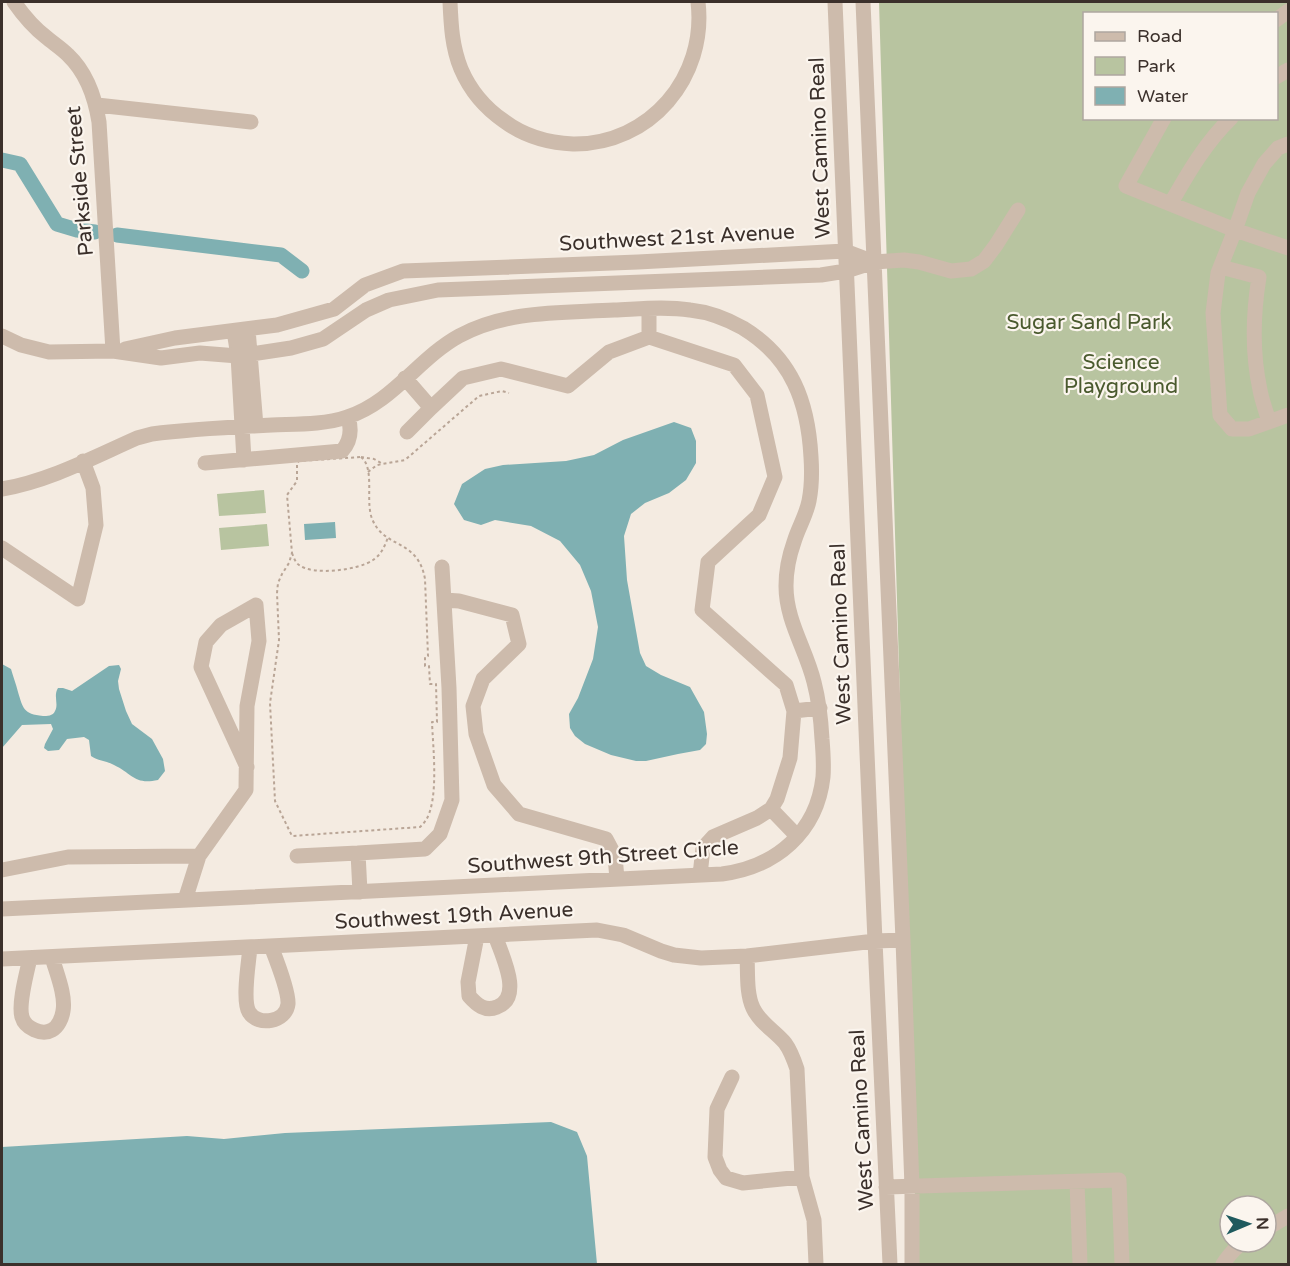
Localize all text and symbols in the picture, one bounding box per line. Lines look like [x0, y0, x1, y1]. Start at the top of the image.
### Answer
legend [1083, 12, 1278, 120]
text: Road [1137, 25, 1182, 47]
text: Park [1137, 55, 1176, 77]
street label: West Camino Real [804, 57, 836, 239]
text: Water [1137, 85, 1188, 107]
street label: Parkside Street [61, 105, 99, 257]
street label: Southwest 21st Avenue [559, 219, 796, 257]
park label: Sugar Sand Park [1006, 310, 1172, 335]
park label: Science Playground [1064, 350, 1178, 399]
street label: West Camino Real [825, 543, 857, 725]
street label: Southwest 9th Street Circle [467, 835, 740, 879]
street label: Southwest 19th Avenue [334, 897, 574, 935]
street label: West Camino Real [845, 1029, 879, 1211]
north arrow [1218, 1194, 1278, 1254]
text: N [1252, 1217, 1272, 1230]

